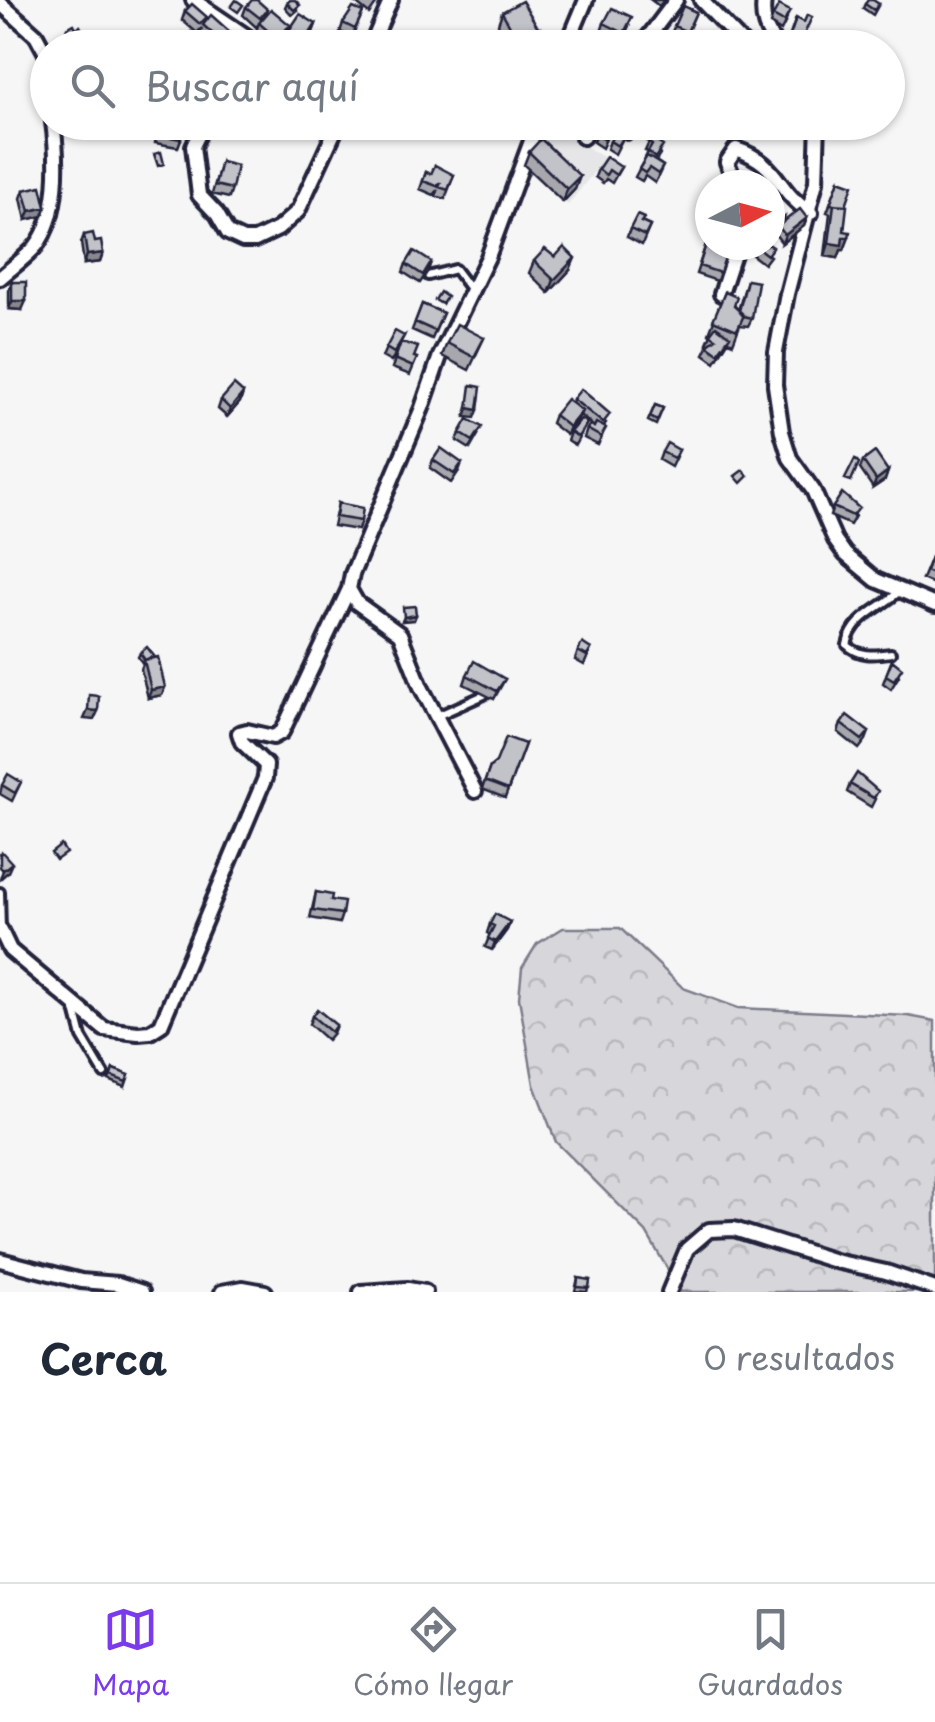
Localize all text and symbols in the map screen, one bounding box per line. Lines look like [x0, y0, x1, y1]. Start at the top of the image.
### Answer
search box [30, 30, 905, 140]
text: Buscar aquí [145, 57, 359, 114]
icon: search [65, 58, 120, 113]
north arrow [695, 170, 785, 260]
text: Cerca [40, 1326, 167, 1389]
text: 0 resultados [703, 1333, 895, 1381]
tab: Mapa [92, 1602, 169, 1705]
tab: Cómo llegar [353, 1602, 513, 1705]
tab: Guardados [697, 1602, 843, 1705]

